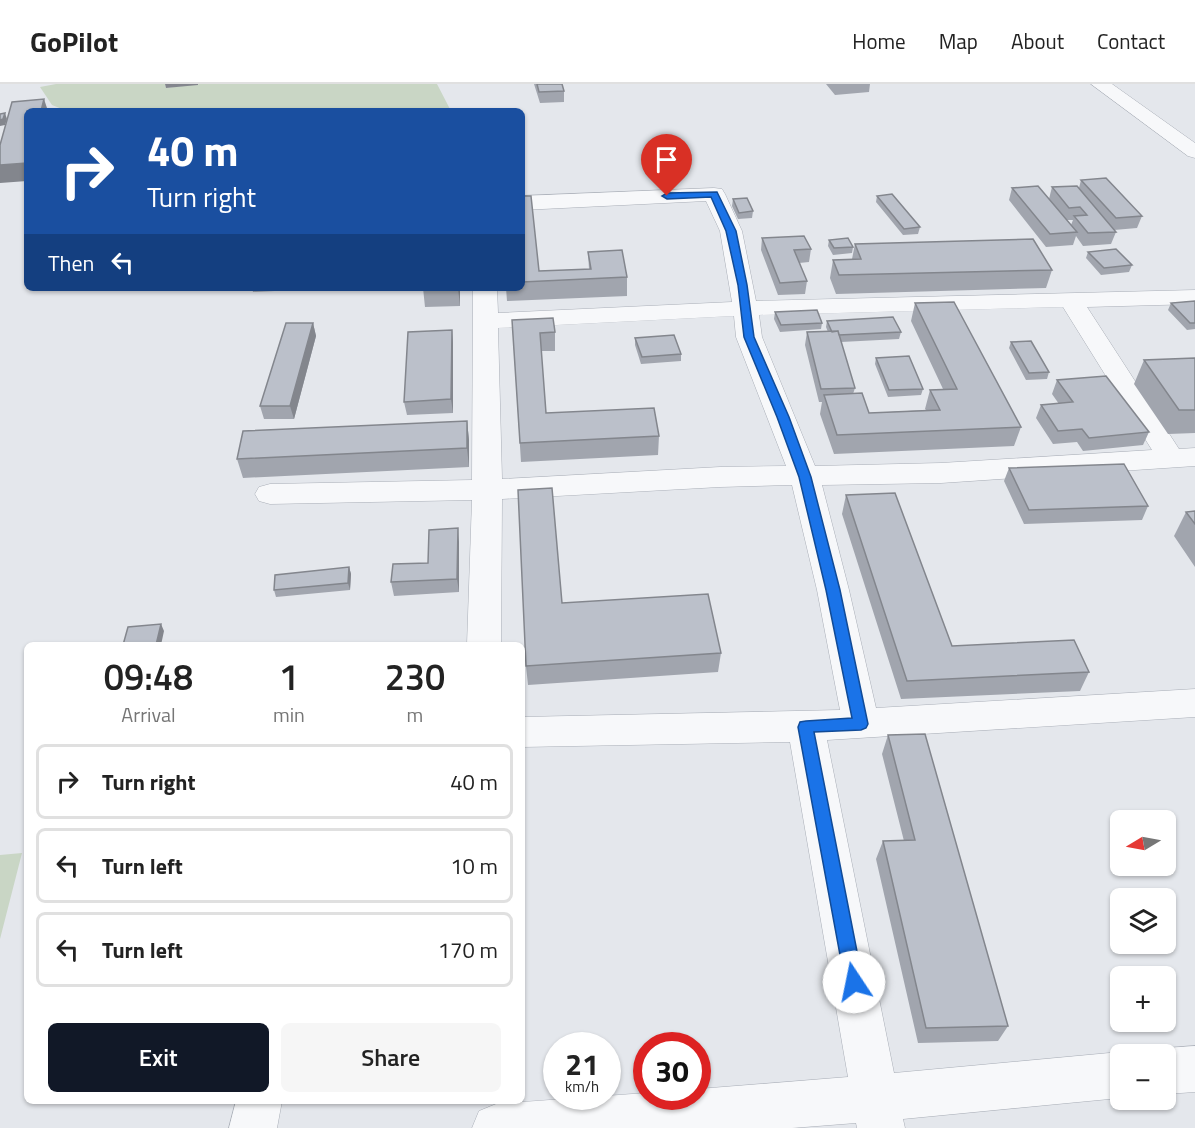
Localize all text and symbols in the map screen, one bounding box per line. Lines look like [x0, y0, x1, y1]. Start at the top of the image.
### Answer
text: GoPilot [30, 20, 118, 63]
text: Home [852, 25, 906, 57]
text: Map [939, 25, 978, 57]
text: About [1011, 25, 1064, 57]
text: Contact [1097, 25, 1165, 57]
text: 40 m [147, 118, 239, 182]
icon: right [48, 132, 126, 210]
pin [641, 134, 692, 196]
icon: arrive [650, 143, 683, 176]
text: Turn right [147, 176, 256, 217]
text: Then [48, 246, 94, 280]
icon: left [106, 246, 139, 279]
text: 09:48 [104, 649, 193, 704]
text: 1 [279, 649, 299, 704]
text: 230 [385, 649, 445, 704]
text: Arrival [121, 699, 176, 730]
text: min [273, 699, 305, 730]
text: m [407, 699, 423, 730]
icon: right [51, 765, 84, 798]
text: Turn right [102, 765, 196, 799]
text: 40 m [450, 765, 498, 799]
north arrow [1110, 810, 1176, 876]
map controls [1110, 810, 1176, 1110]
icon: left [51, 849, 84, 882]
text: Turn left [102, 849, 183, 883]
text: 10 m [450, 849, 498, 883]
button: layers [1110, 888, 1176, 954]
icon: left [51, 933, 84, 966]
text: Turn left [102, 933, 183, 967]
text: 170 m [438, 933, 498, 967]
position arrow [822, 950, 886, 1014]
button: + [1110, 966, 1176, 1032]
button: Exit [48, 1023, 269, 1092]
button: Share [281, 1023, 501, 1092]
speed limit sign: 30 [633, 1032, 711, 1110]
text: 21 [565, 1041, 599, 1087]
button: − [1110, 1044, 1176, 1110]
text: km/h [565, 1075, 599, 1098]

